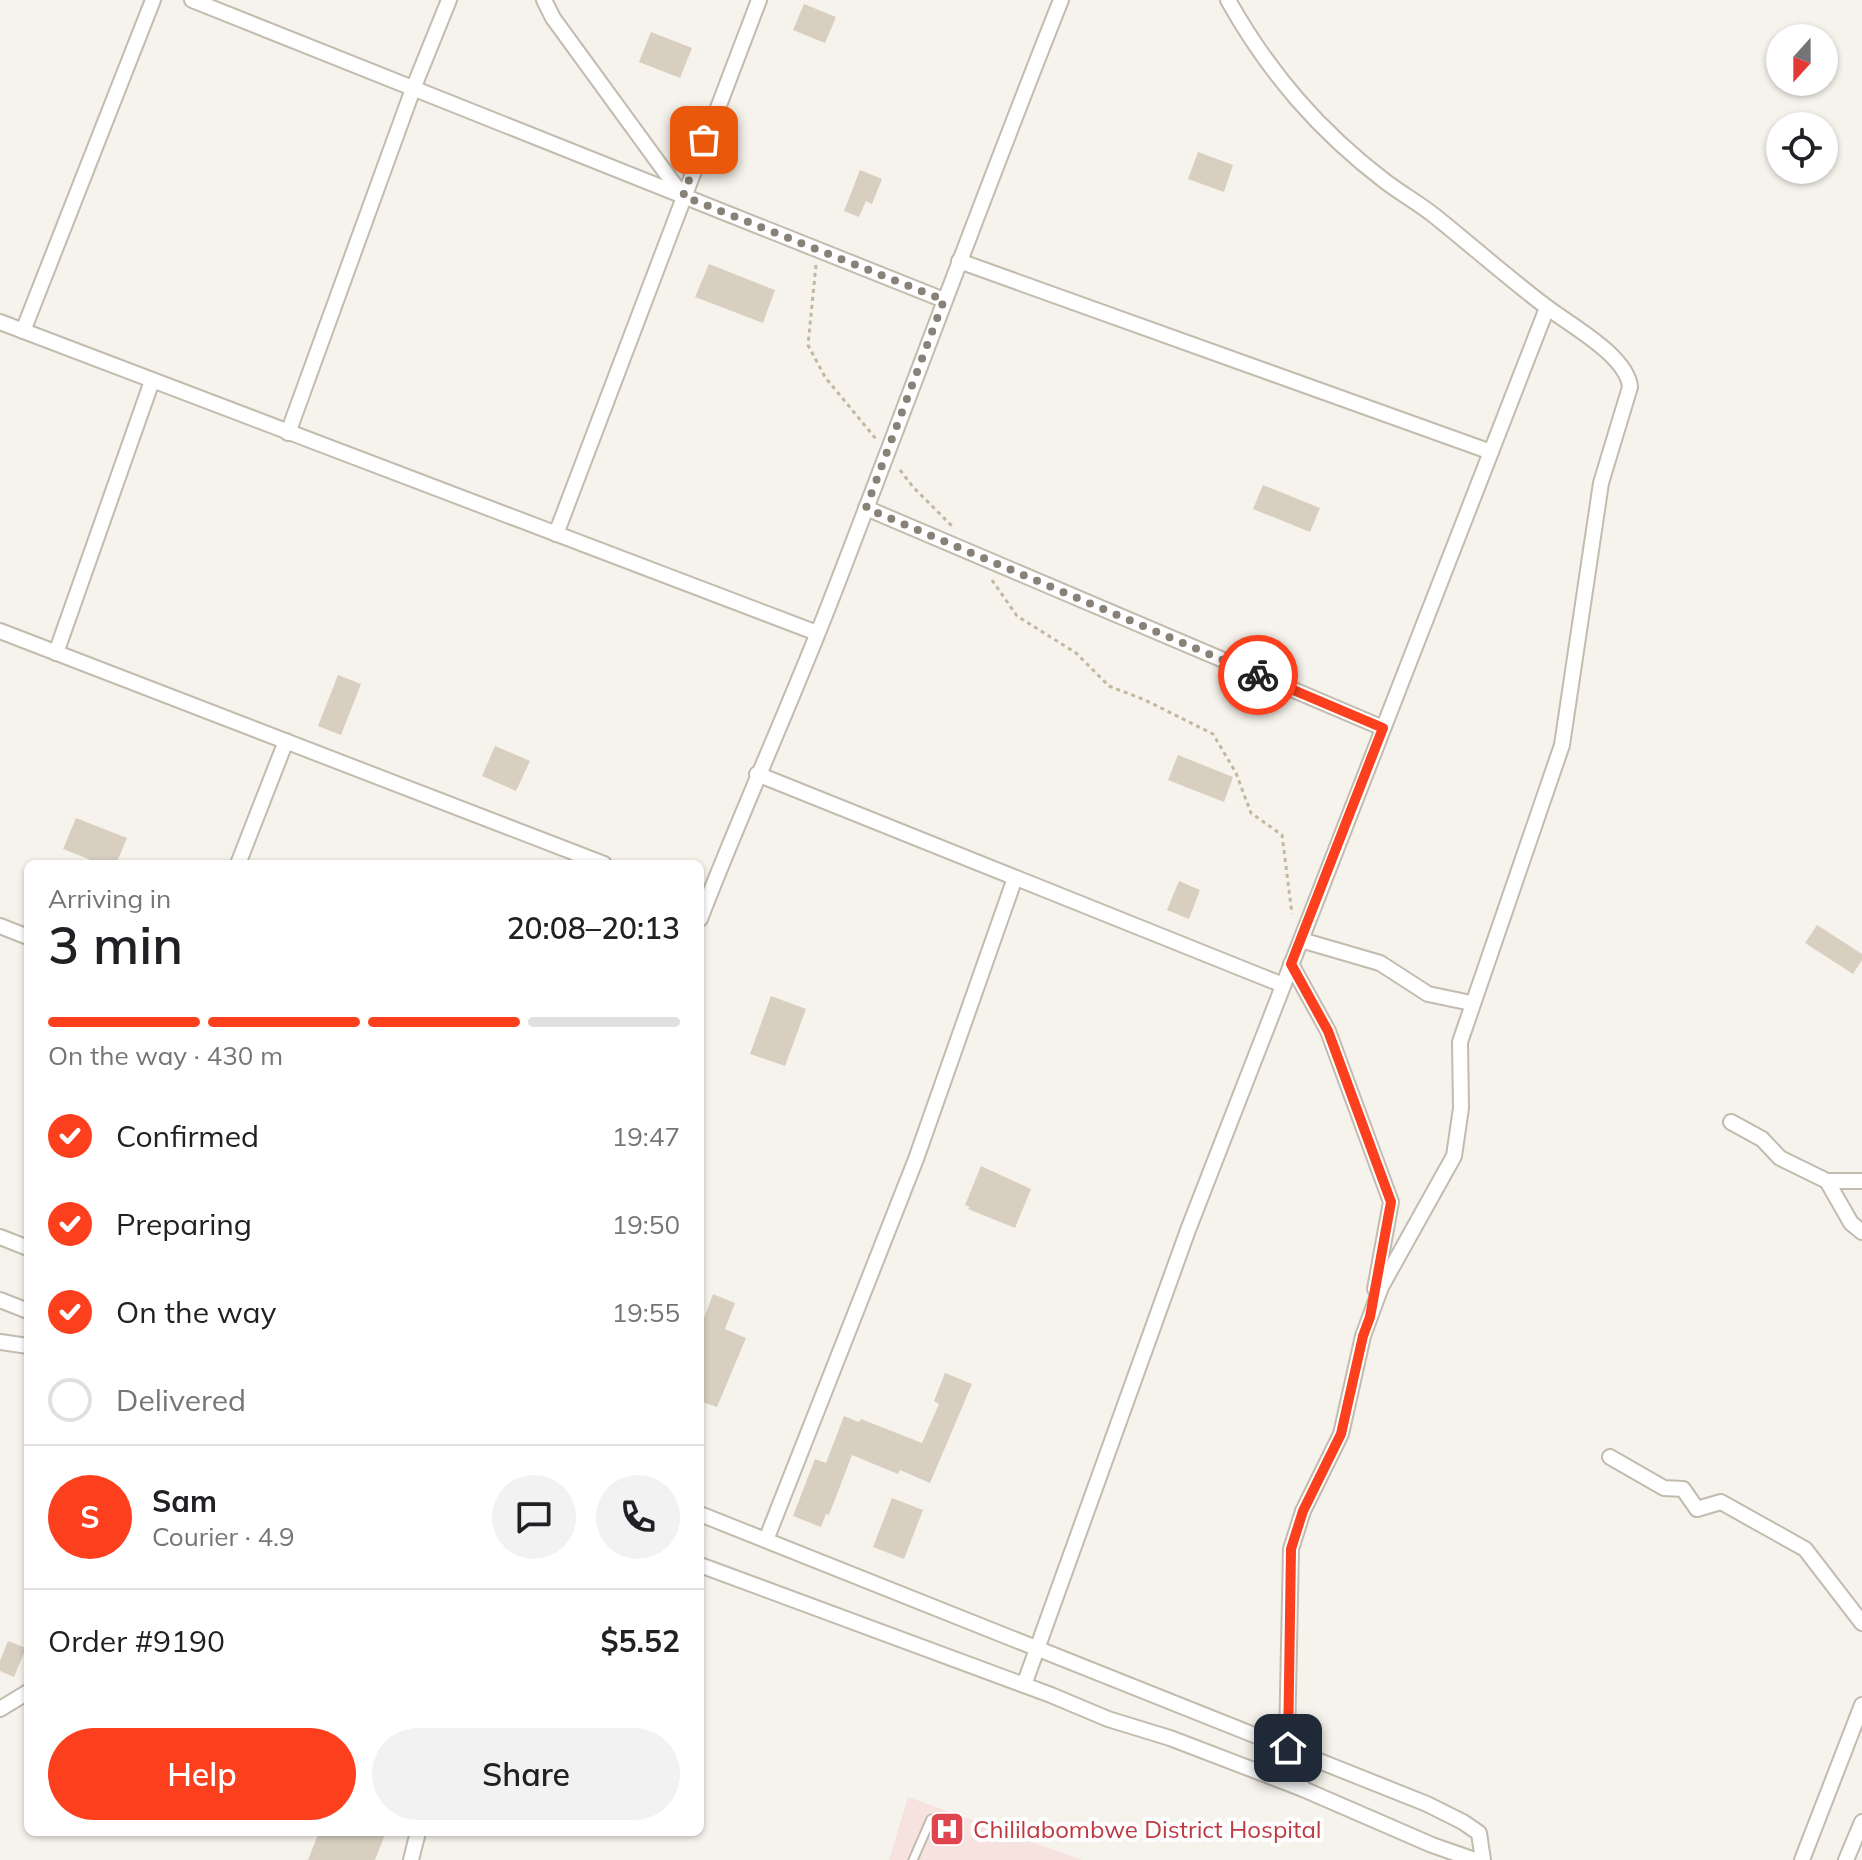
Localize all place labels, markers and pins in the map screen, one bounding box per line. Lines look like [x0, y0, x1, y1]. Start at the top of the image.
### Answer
pin [670, 106, 738, 174]
pin [1254, 1714, 1322, 1782]
hospital icon: Chililabombwe District Hospital [928, 1810, 966, 1848]
place label: Chililabombwe District Hospital [973, 1814, 1322, 1844]

